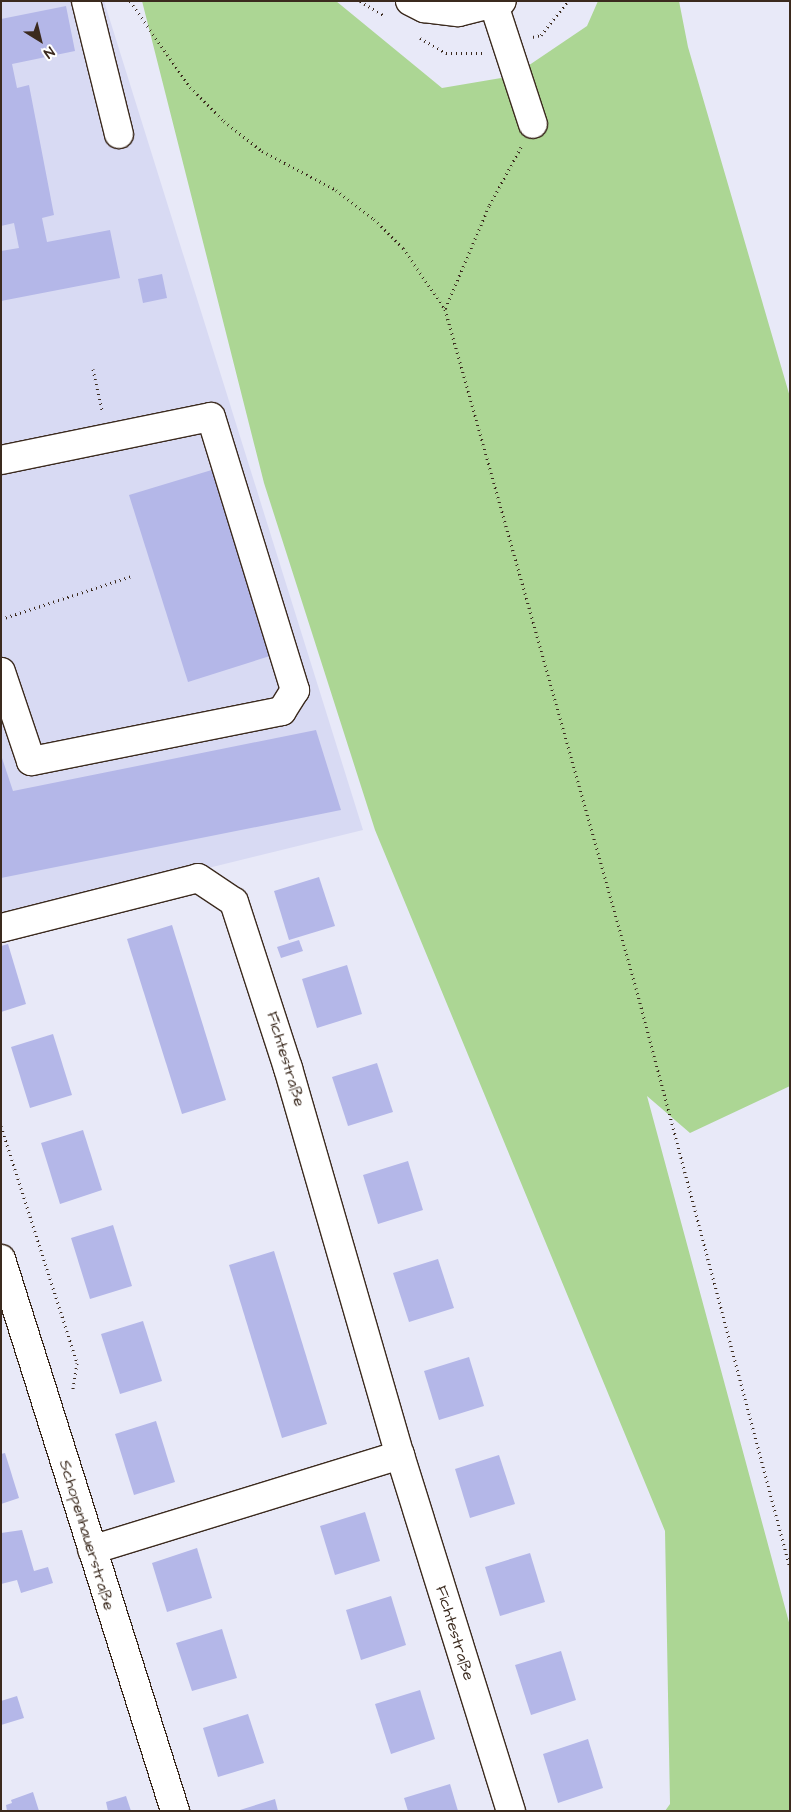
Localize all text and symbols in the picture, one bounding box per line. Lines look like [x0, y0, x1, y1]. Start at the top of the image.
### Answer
north arrow [15, 15, 65, 65]
text: N [39, 41, 58, 63]
street label: Fichtestraße [262, 1009, 310, 1109]
street label: Schopenhauerstraße [55, 1458, 119, 1612]
street label: Fichtestraße [431, 1583, 479, 1683]

